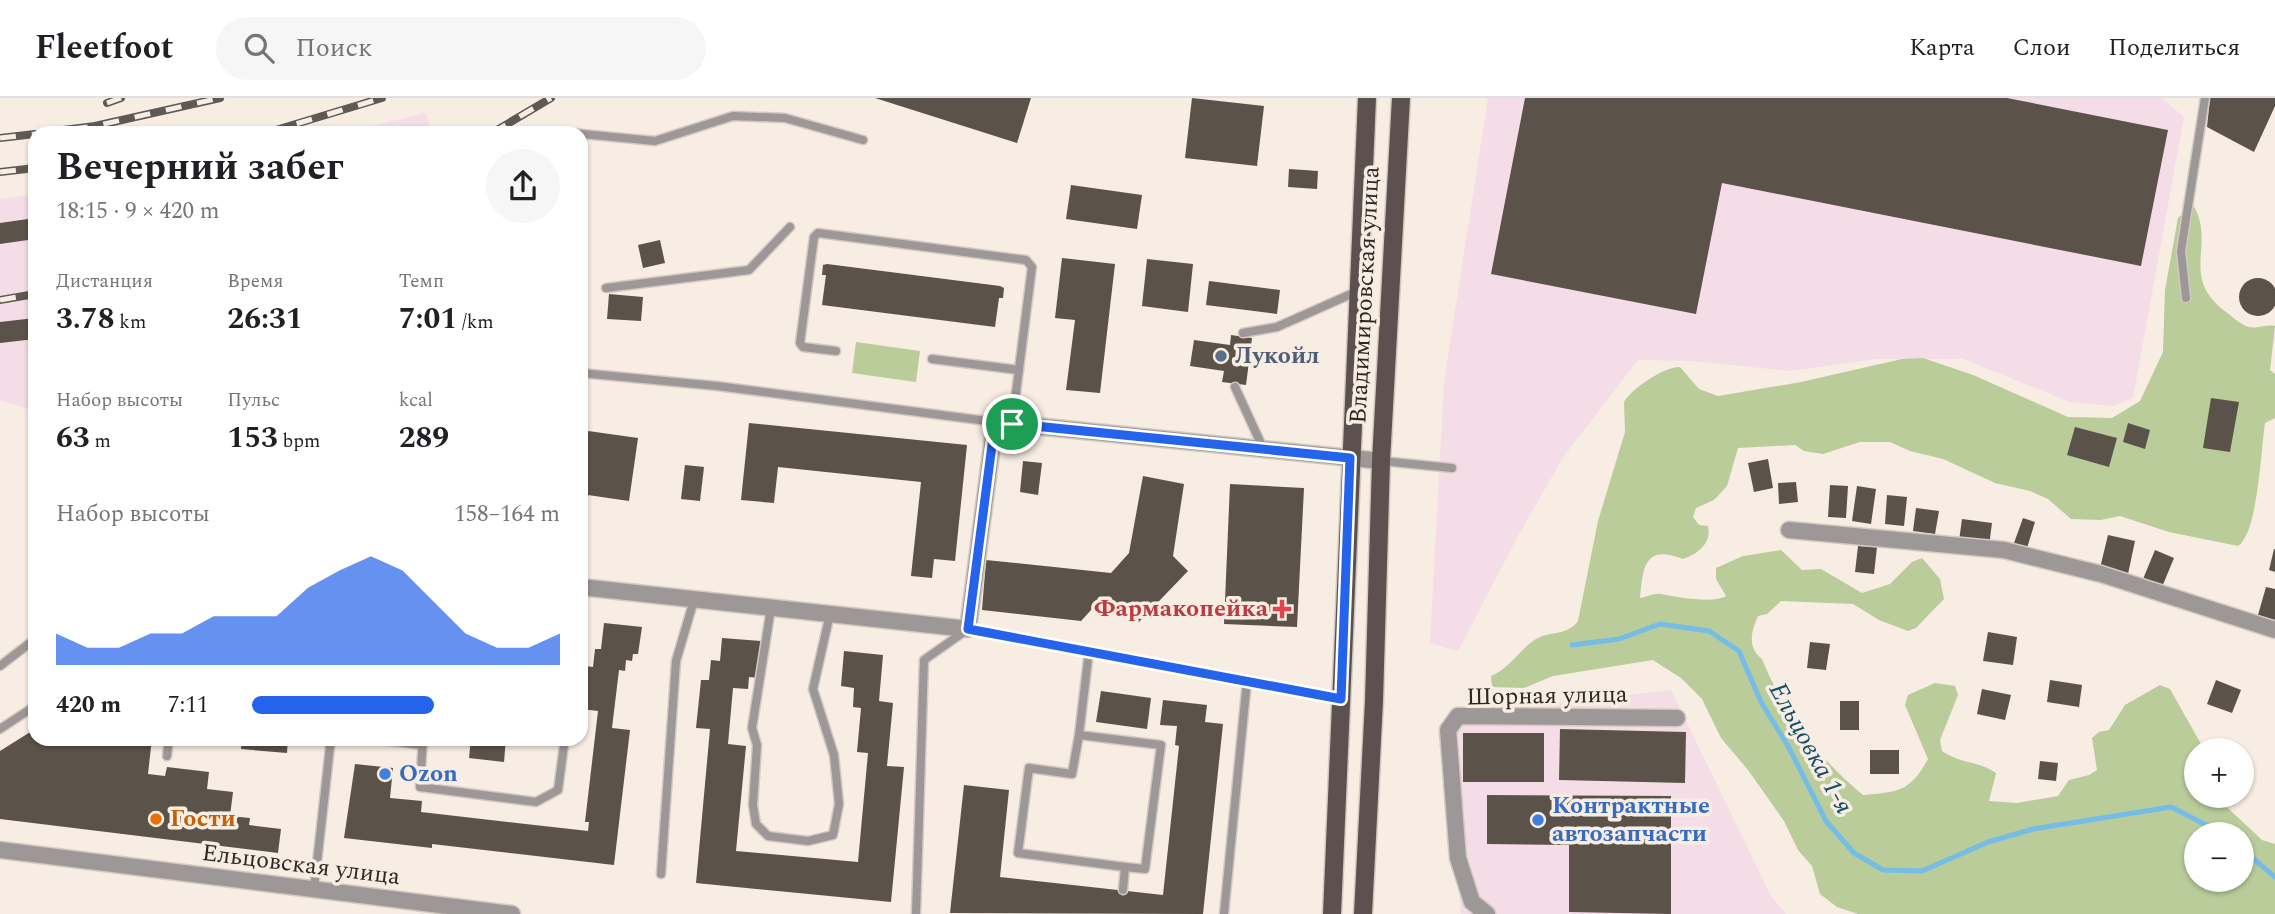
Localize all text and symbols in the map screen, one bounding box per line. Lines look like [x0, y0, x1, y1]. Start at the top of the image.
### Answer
search box [216, 17, 706, 80]
text: Fleetfoot [35, 23, 174, 73]
text: Поиск [296, 28, 372, 68]
icon: search [240, 29, 278, 67]
text: Карта [1909, 30, 1975, 66]
text: Слои [2013, 30, 2070, 66]
text: Поделиться [2108, 30, 2240, 66]
text: Вечерний забег [56, 139, 344, 197]
button: share [486, 149, 560, 223]
street label: Владимировская улица [1340, 165, 1390, 424]
text: 18:15 · 9 × 420 m [56, 194, 220, 229]
text: Дистанция [56, 267, 153, 296]
text: Время [227, 267, 283, 296]
text: Темп [399, 267, 444, 296]
text: 3.78 [56, 296, 115, 342]
text: 26:31 [227, 296, 303, 342]
text: 7:01 [399, 296, 457, 342]
text: km [115, 308, 146, 337]
text: /km [457, 308, 494, 337]
place label: Лукойл [1235, 338, 1320, 374]
marker: Лукойл [1213, 348, 1229, 364]
text: Набор высоты [56, 386, 183, 415]
text: Пульс [227, 386, 280, 415]
text: kcal [399, 386, 433, 415]
pin [982, 394, 1042, 454]
icon: arrive [993, 405, 1031, 443]
text: 63 [56, 415, 90, 461]
text: 153 [227, 415, 278, 461]
text: 289 [399, 415, 449, 461]
text: m [90, 427, 111, 456]
text: bpm [278, 427, 320, 456]
text: Набор высоты [56, 497, 210, 532]
text: 158–164 m [454, 497, 560, 532]
place label: Фармакопейка [1094, 591, 1269, 627]
marker: Фармакопейка [1274, 601, 1290, 617]
water label: Ельцовка 1-я [1758, 675, 1864, 822]
street label: Шорная улица [1466, 677, 1628, 715]
text: 420 m [56, 688, 121, 723]
text: 7:11 [168, 688, 208, 723]
map controls [2184, 738, 2254, 892]
button: + [2184, 738, 2254, 808]
place label: Ozon [399, 756, 458, 792]
marker: Ozon [377, 766, 393, 782]
place label: Контрактные автозапчасти [1552, 788, 1710, 852]
place label: Гости [170, 801, 236, 837]
marker: Гости [148, 811, 164, 827]
marker: Контрактные автозапчасти [1530, 812, 1546, 828]
button: − [2184, 822, 2254, 892]
street label: Ельцовская улица [200, 835, 402, 895]

